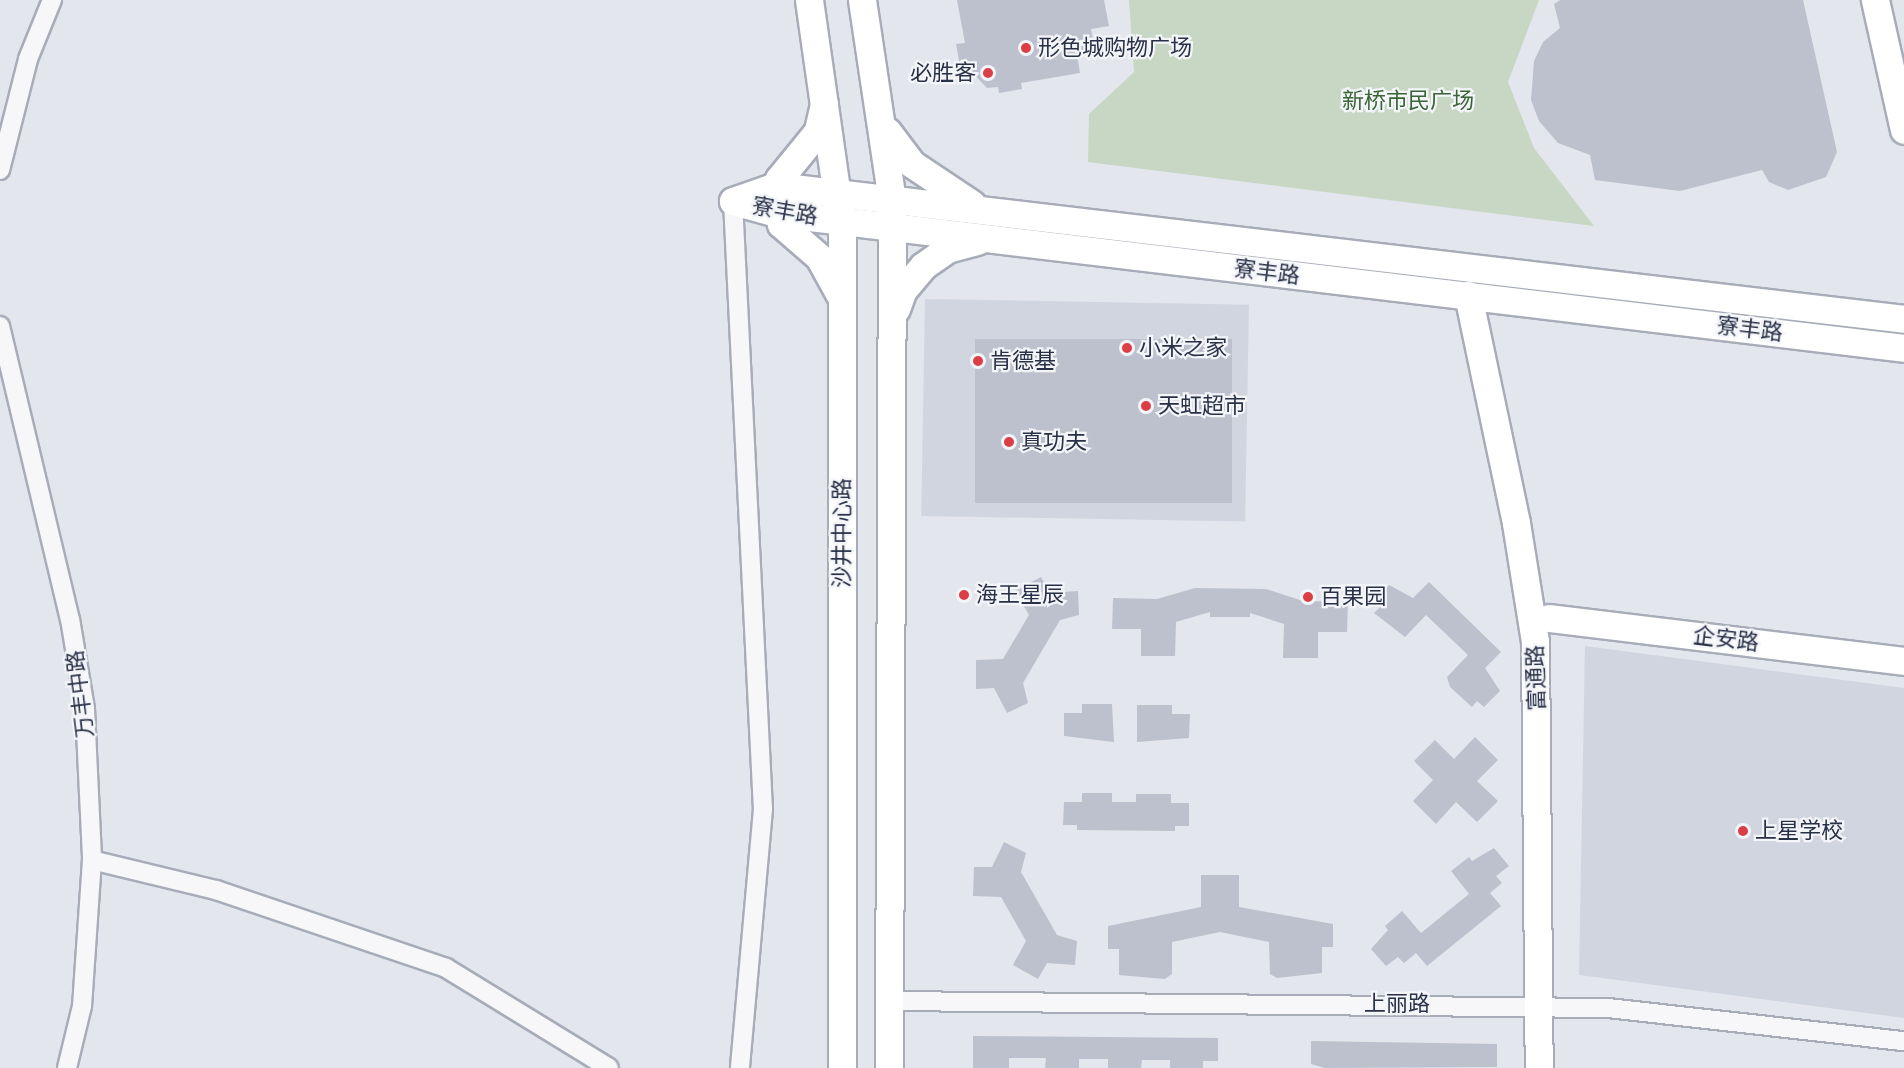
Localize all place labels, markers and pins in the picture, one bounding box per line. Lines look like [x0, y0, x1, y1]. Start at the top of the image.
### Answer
place label: 形色城购物广场 [1038, 35, 1192, 61]
marker: 形色城购物广场 [1019, 41, 1033, 55]
place label: 必胜客 [910, 60, 976, 86]
marker: 必胜客 [981, 66, 995, 80]
place label: 小米之家 [1139, 335, 1227, 361]
marker: 小米之家 [1120, 341, 1134, 355]
place label: 肯德基 [990, 348, 1056, 374]
marker: 肯德基 [971, 354, 985, 368]
place label: 天虹超市 [1158, 393, 1246, 419]
marker: 天虹超市 [1139, 399, 1153, 413]
place label: 真功夫 [1021, 429, 1087, 455]
marker: 真功夫 [1002, 435, 1016, 449]
place label: 海王星辰 [976, 582, 1064, 608]
place label: 百果园 [1320, 584, 1386, 610]
marker: 海王星辰 [957, 588, 971, 602]
marker: 百果园 [1301, 590, 1315, 604]
place label: 上星学校 [1755, 818, 1843, 844]
marker: 上星学校 [1736, 824, 1750, 838]

